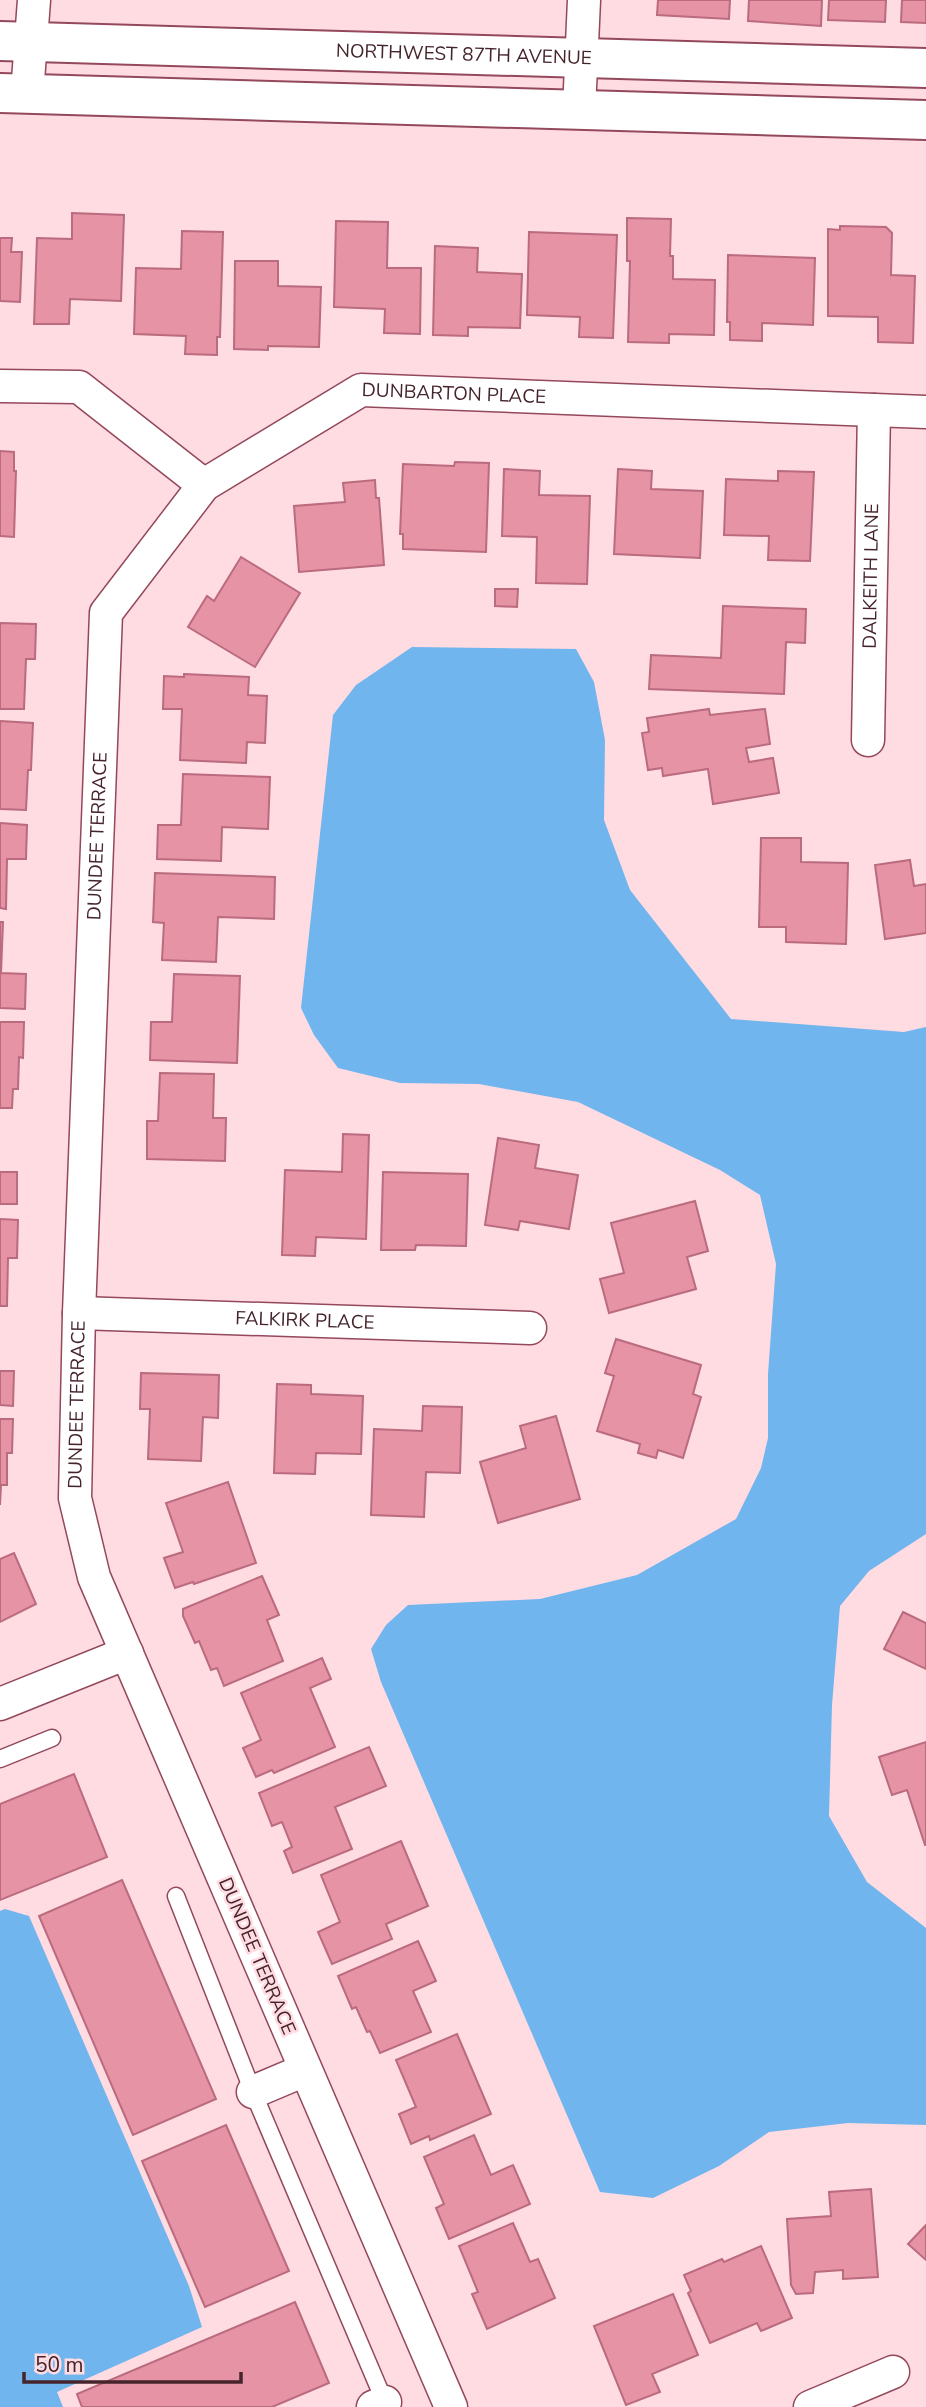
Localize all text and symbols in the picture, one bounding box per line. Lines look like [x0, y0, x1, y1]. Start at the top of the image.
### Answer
street label: NORTHWEST 87TH AVENUE [335, 38, 592, 71]
street label: DUNBARTON PLACE [361, 377, 547, 410]
street label: DALKEITH LANE [857, 503, 885, 649]
street label: DUNDEE TERRACE [81, 752, 114, 921]
street label: FALKIRK PLACE [235, 1305, 375, 1336]
street label: DUNDEE TERRACE [62, 1320, 92, 1489]
street label: DUNDEE TERRACE [212, 1873, 302, 2039]
scale bar [24, 2340, 242, 2384]
text: 50 m [35, 2351, 84, 2379]

